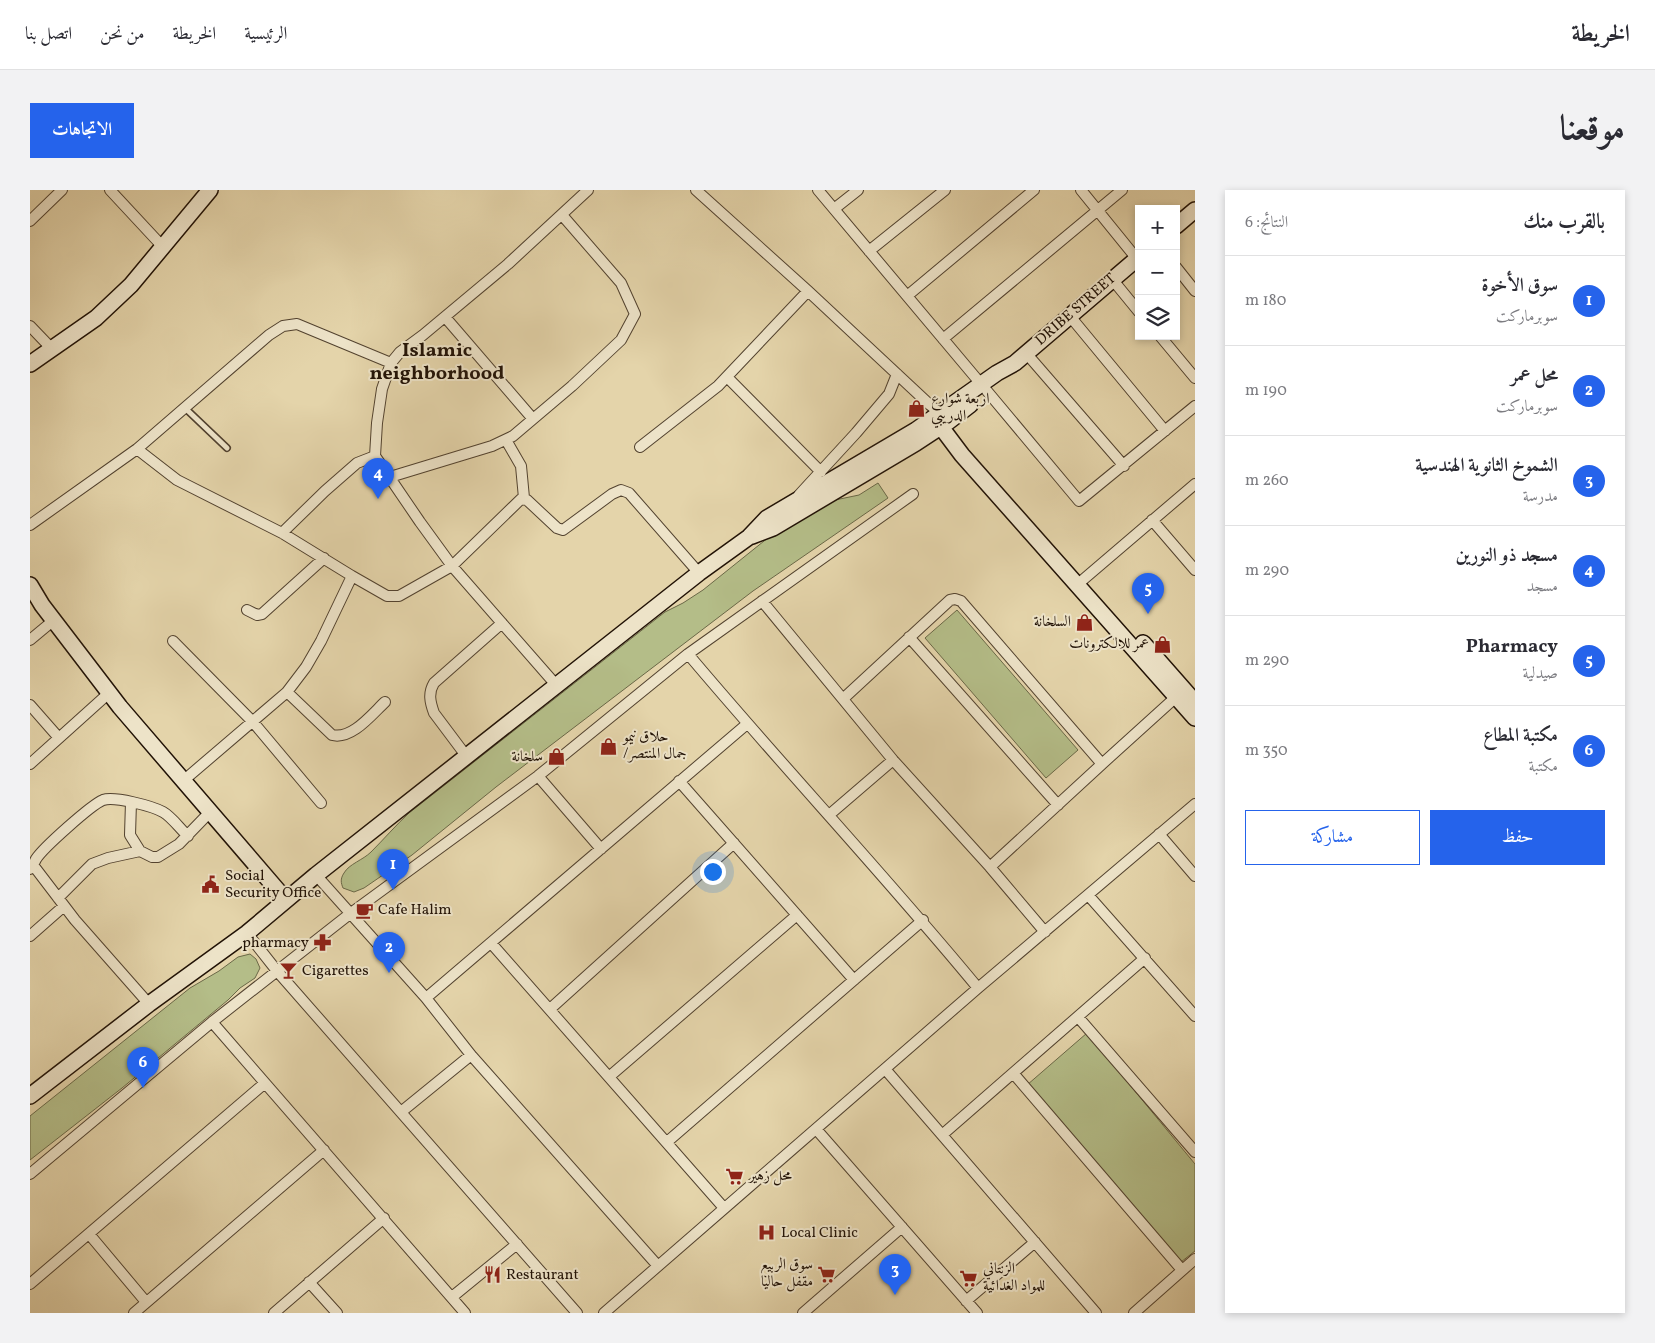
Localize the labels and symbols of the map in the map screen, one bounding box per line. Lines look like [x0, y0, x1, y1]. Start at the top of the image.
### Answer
street label: DRIBE STREET [1031, 269, 1121, 351]
district label: Islamic neighborhood [370, 337, 504, 388]
place label: اربعة شوارع الدريبي [931, 389, 990, 429]
shop icon: اربعة شوارع الدريبي [907, 398, 927, 418]
pin: 4 [362, 458, 394, 499]
pin: 5 [1132, 573, 1164, 614]
place label: السلخانة [1034, 612, 1071, 633]
shop icon: السلخانة [1075, 612, 1095, 632]
place label: عمر للالكترونات [1069, 634, 1149, 655]
shop icon: عمر للالكترونات [1153, 634, 1173, 654]
place label: حلاق نيمو /جمال المنتصر [621, 727, 687, 765]
shop icon: حلاق نيمو /جمال المنتصر [599, 736, 619, 756]
place label: سلخانة [512, 747, 543, 768]
shop icon: سلخانة [547, 747, 567, 767]
pin: 1 [377, 849, 409, 890]
your location [700, 859, 726, 885]
place label: Social Security Office [225, 866, 321, 904]
public building icon: Social Security Office [201, 875, 221, 895]
cafe icon: Cafe Halim [354, 900, 374, 920]
place label: Cafe Halim [378, 900, 452, 921]
pin: 2 [373, 932, 405, 973]
place label: pharmacy [242, 933, 309, 954]
pharmacy icon: pharmacy [313, 933, 333, 953]
bar icon: Cigarettes [278, 961, 298, 981]
place label: Cigarettes [302, 961, 369, 982]
pin: 6 [127, 1047, 159, 1088]
supermarket icon: محل زهير [725, 1166, 745, 1186]
place label: محل زهير [747, 1166, 792, 1187]
hospital icon: Local Clinic [757, 1223, 777, 1243]
place label: Local Clinic [781, 1223, 858, 1244]
pin: 3 [879, 1254, 911, 1295]
place label: سوق الربيع مقفل حاليا [760, 1255, 813, 1293]
place label: الزنتاني للمواد الغدائية [983, 1259, 1045, 1297]
supermarket icon: سوق الربيع مقفل حاليا [817, 1264, 837, 1284]
restaurant icon: Restaurant [482, 1265, 502, 1285]
place label: Restaurant [506, 1265, 579, 1286]
supermarket icon: الزنتاني للمواد الغدائية [959, 1268, 979, 1288]

